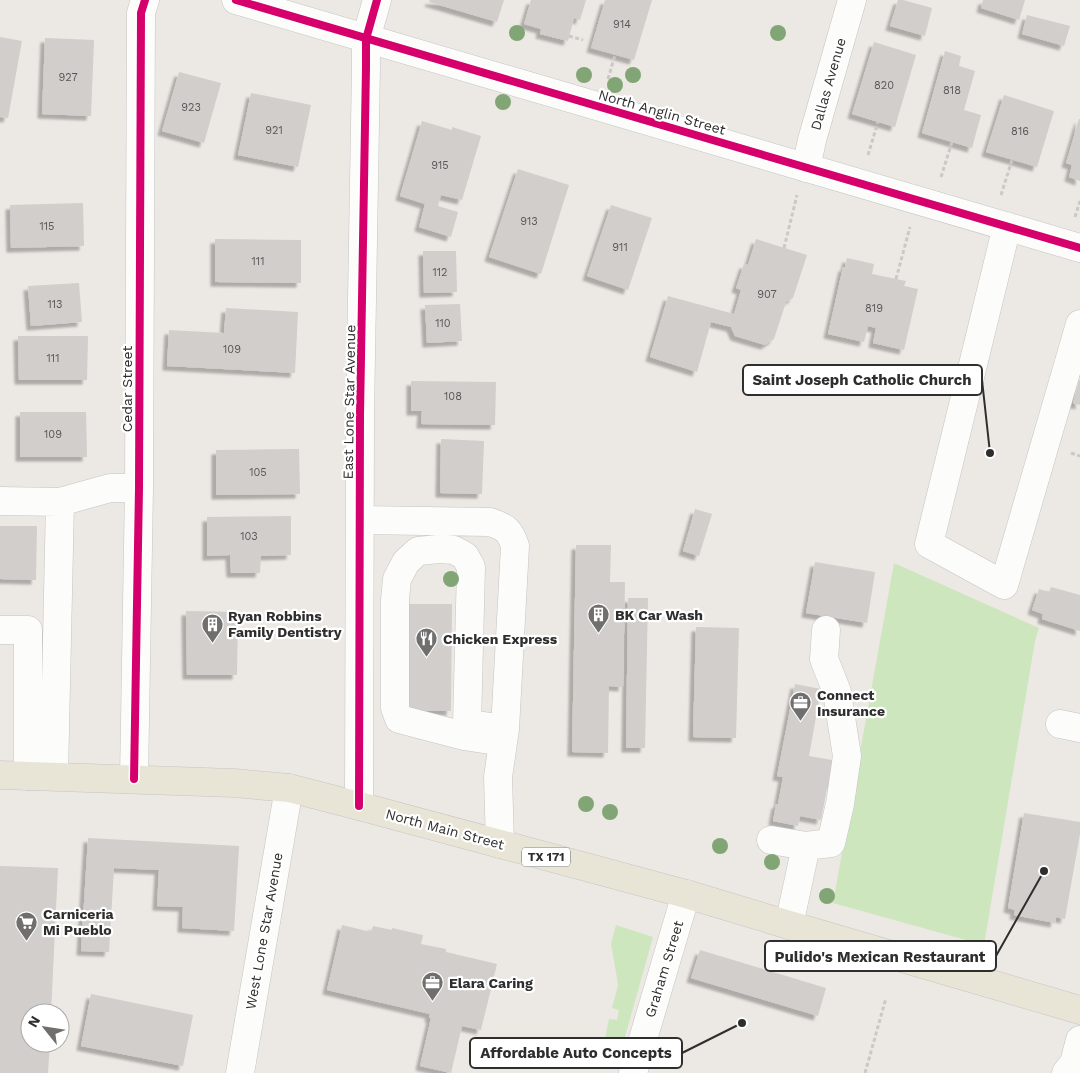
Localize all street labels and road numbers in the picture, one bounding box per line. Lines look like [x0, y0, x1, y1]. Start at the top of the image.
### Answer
street label: Dallas Avenue [807, 36, 849, 132]
street label: North Anglin Street [597, 86, 728, 138]
street label: East Lone Star Avenue [340, 324, 358, 480]
street label: Cedar Street [119, 346, 135, 432]
street label: North Main Street [384, 805, 506, 853]
road number: TX 171 [522, 848, 570, 866]
street label: West Lone Star Avenue [242, 851, 286, 1011]
street label: Graham Street [642, 919, 686, 1019]

